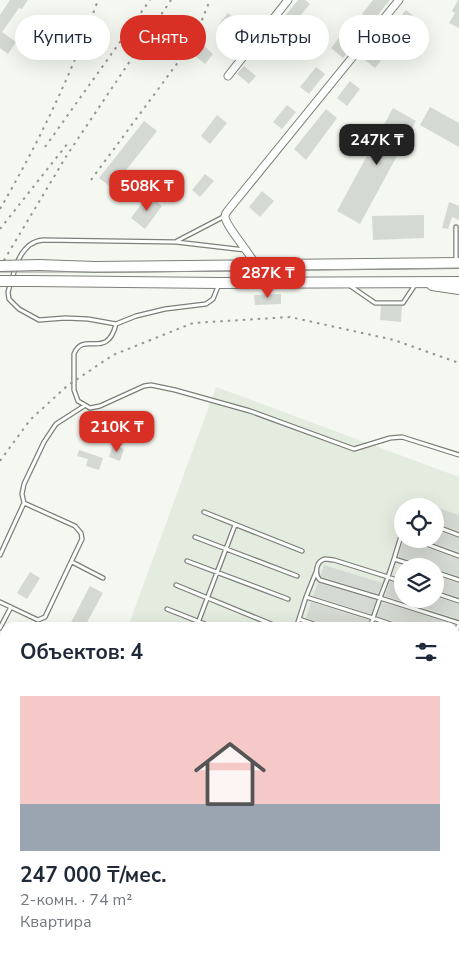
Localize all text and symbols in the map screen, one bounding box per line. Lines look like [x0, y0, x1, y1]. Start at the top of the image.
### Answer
chip: Купить [15, 15, 110, 60]
chip: Снять [120, 15, 206, 60]
chip: Фильтры [216, 15, 329, 60]
chip: Новое [339, 15, 429, 60]
pin: 247K ₸ [336, 124, 418, 166]
text: 247K ₸ [350, 129, 404, 151]
pin: 508K ₸ [106, 170, 188, 212]
text: 508K ₸ [120, 175, 174, 197]
pin: 287K ₸ [227, 256, 309, 299]
text: 287K ₸ [241, 262, 295, 284]
pin: 210K ₸ [76, 410, 158, 453]
text: 210K ₸ [90, 416, 144, 438]
map controls [394, 498, 444, 608]
button: locate [394, 498, 444, 548]
button: layers [394, 558, 444, 608]
text: Объектов: 4 [20, 638, 143, 666]
icon: filters [412, 638, 440, 666]
icon: home [185, 729, 275, 819]
text: 247 000 ₸/мес. [20, 861, 167, 889]
text: 2-комн. · 74 m² [20, 889, 132, 911]
text: Квартира [20, 911, 92, 933]

